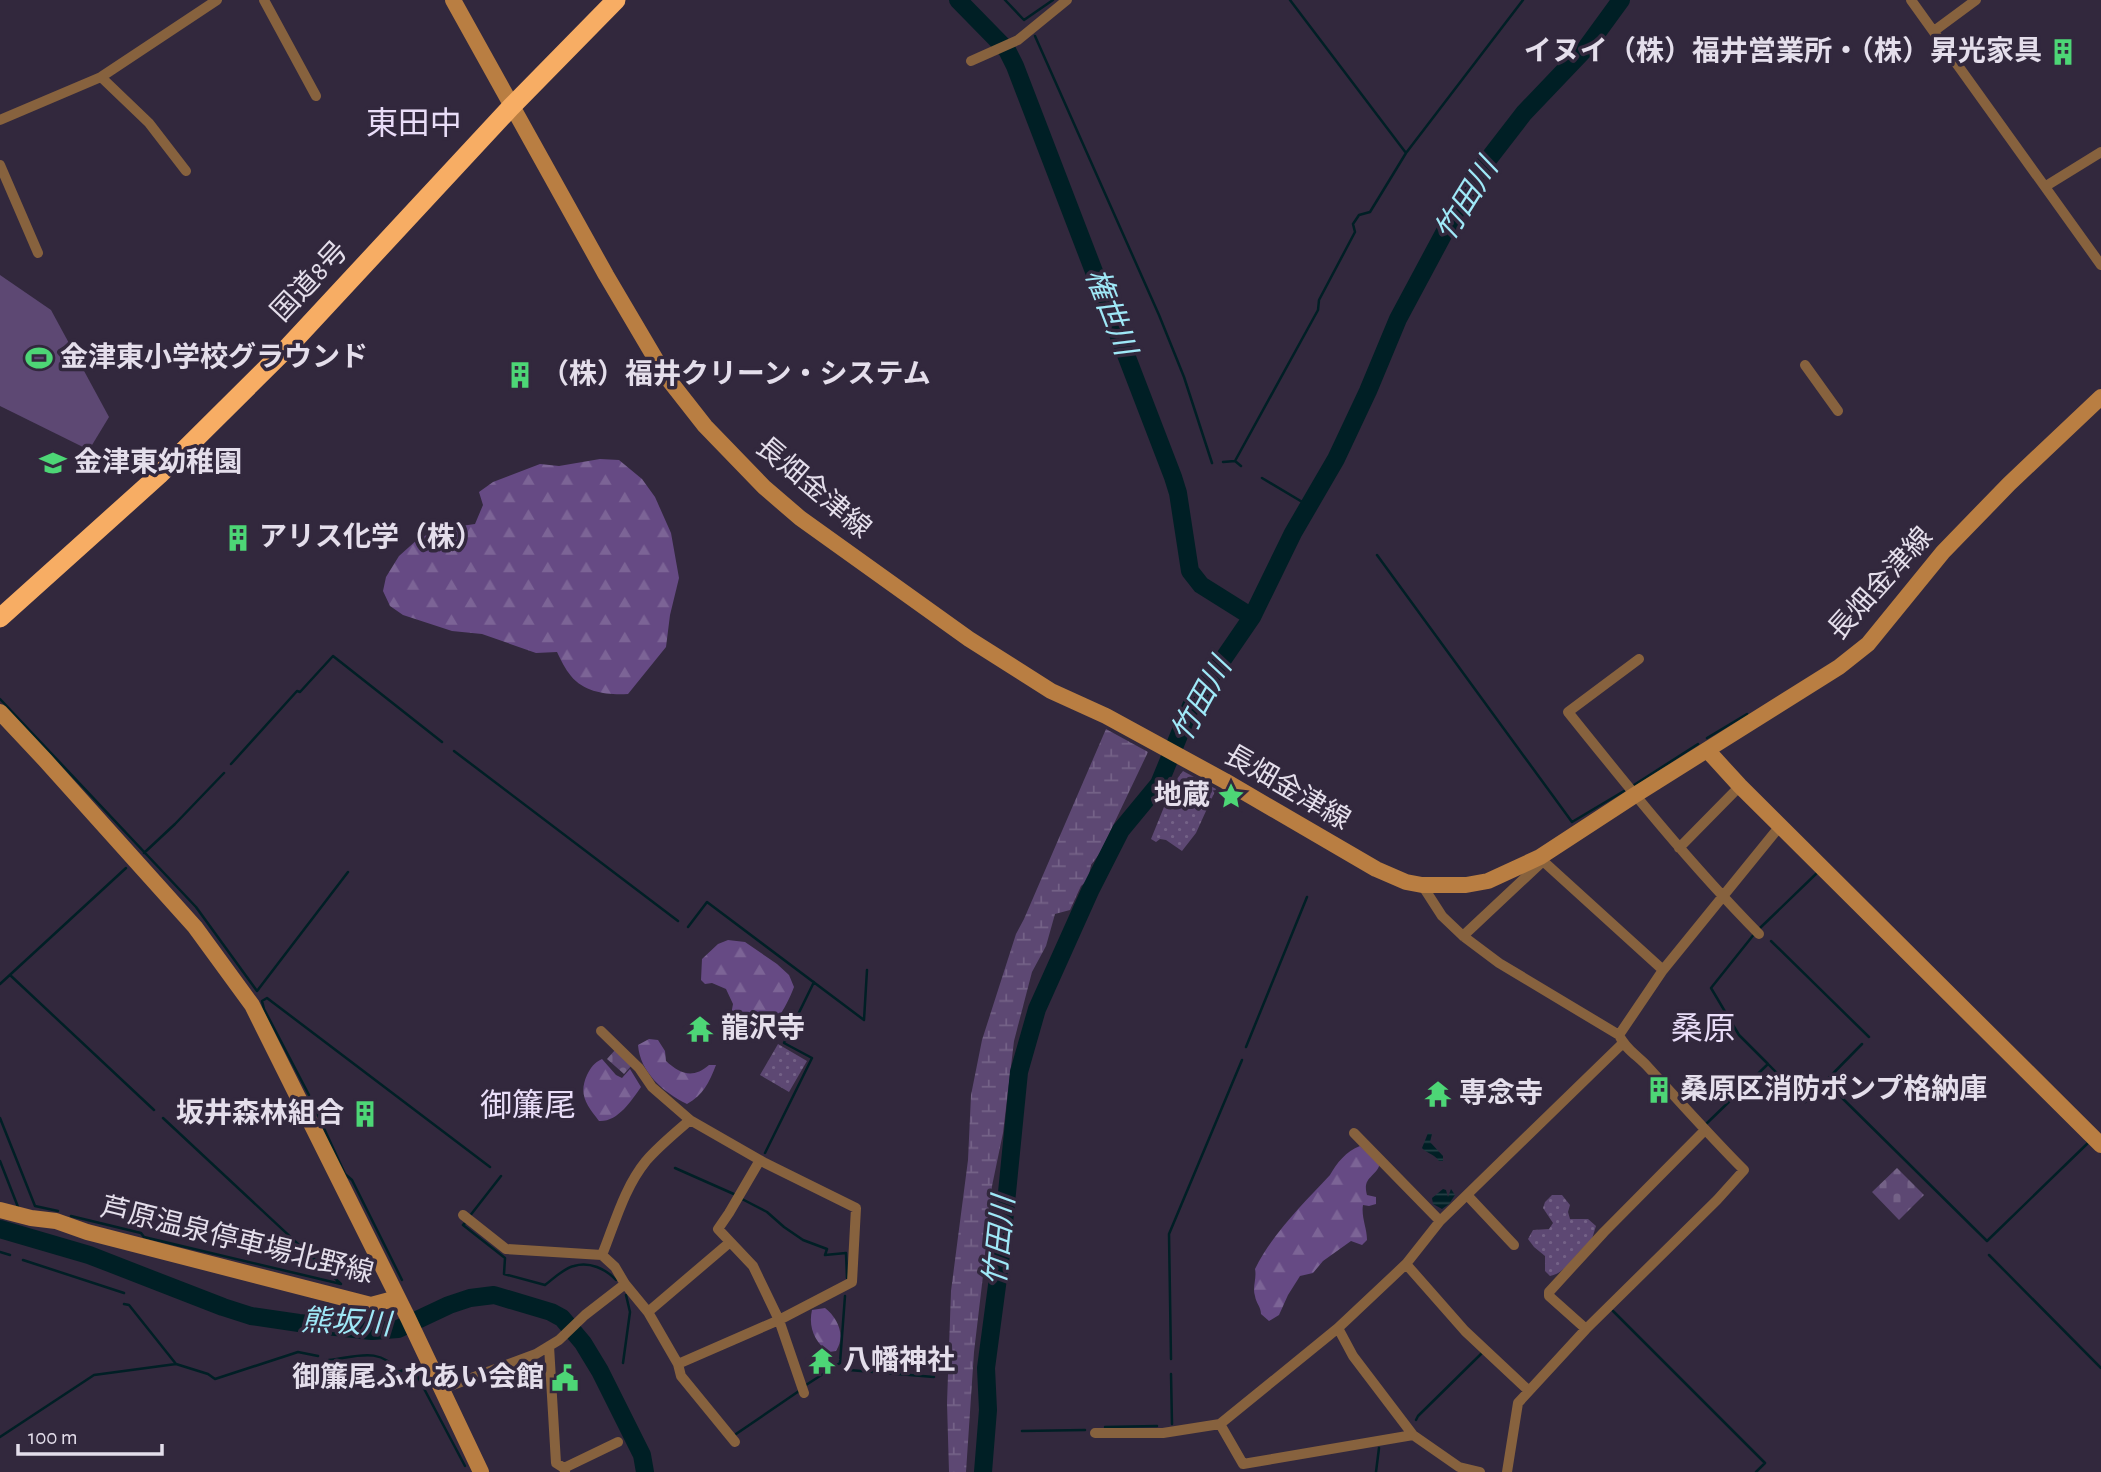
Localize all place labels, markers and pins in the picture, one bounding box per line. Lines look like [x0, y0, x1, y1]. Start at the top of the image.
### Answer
place label: イヌイ（株）福井営業所・（株）昇光家具 [1524, 35, 2042, 66]
building icon: イヌイ（株）福井営業所・（株）昇光家具 [2048, 37, 2078, 67]
place label: 金津東小学校グラウンド [60, 341, 368, 372]
sports icon: 金津東小学校グラウンド [24, 343, 54, 373]
place label: （株）福井クリーン・システム [541, 358, 931, 389]
building icon: （株）福井クリーン・システム [505, 360, 535, 390]
place label: 金津東幼稚園 [74, 447, 242, 477]
school or university icon: 金津東幼稚園 [38, 448, 68, 478]
place label: アリス化学（株） [259, 521, 483, 552]
building icon: アリス化学（株） [223, 523, 253, 553]
place label: 地蔵 [1154, 780, 1210, 810]
place icon: 地蔵 [1216, 781, 1246, 811]
place label: 龍沢寺 [721, 1012, 805, 1043]
temple icon: 龍沢寺 [685, 1014, 715, 1044]
place label: 桑原区消防ポンプ格納庫 [1680, 1073, 1987, 1104]
building icon: 桑原区消防ポンプ格納庫 [1644, 1075, 1674, 1105]
place label: 専念寺 [1459, 1077, 1543, 1108]
temple icon: 専念寺 [1423, 1079, 1453, 1109]
place label: 坂井森林組合 [176, 1098, 344, 1128]
building icon: 坂井森林組合 [350, 1099, 380, 1129]
place label: 八幡神社 [843, 1345, 955, 1375]
temple icon: 八幡神社 [807, 1346, 837, 1376]
place label: 御簾尾ふれあい会館 [292, 1361, 544, 1392]
public building icon: 御簾尾ふれあい会館 [550, 1363, 580, 1393]

